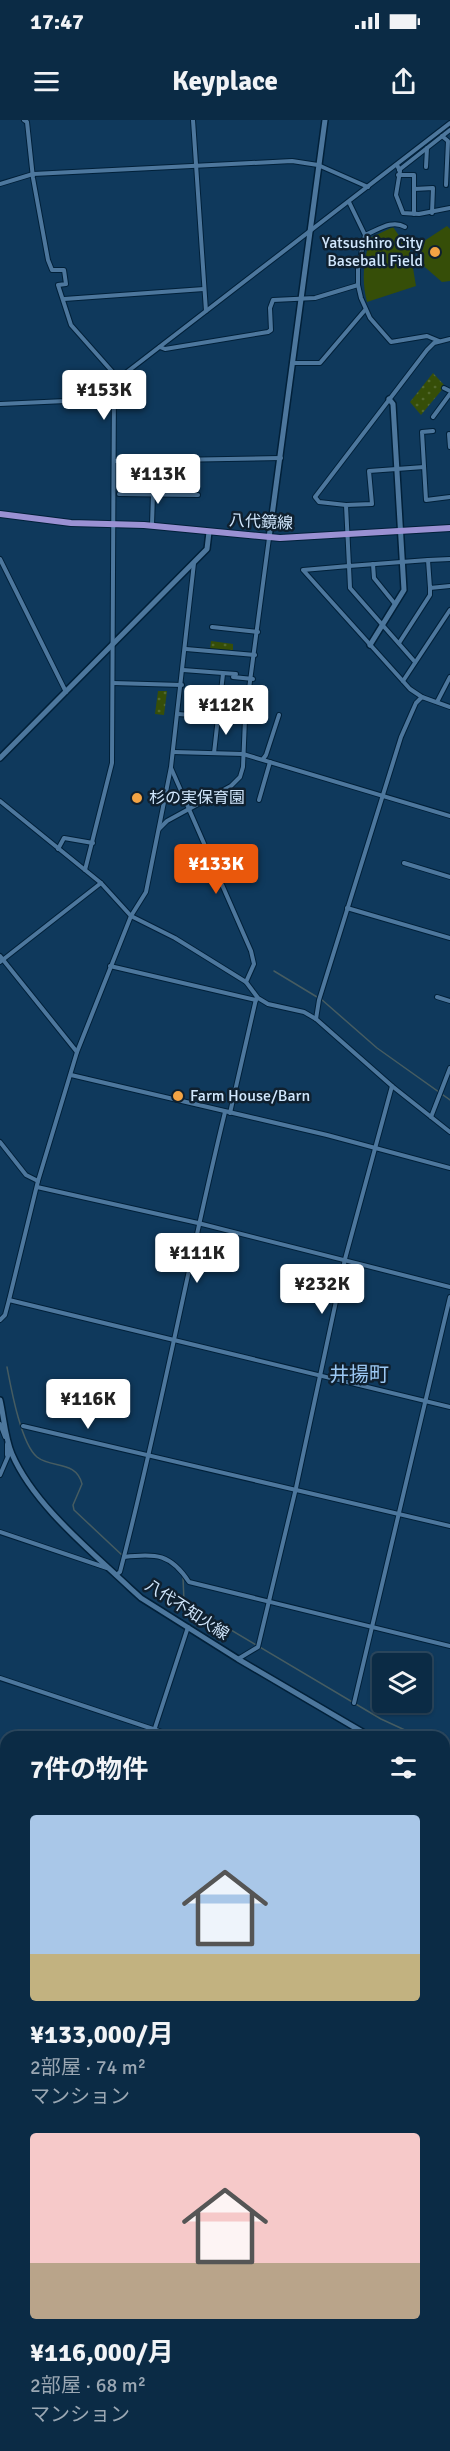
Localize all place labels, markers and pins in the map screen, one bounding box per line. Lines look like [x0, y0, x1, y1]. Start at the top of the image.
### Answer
place label: Yatsushiro City Baseball Field [322, 233, 424, 271]
marker: Yatsushiro City Baseball Field [428, 245, 442, 259]
pin: ¥153K [62, 370, 146, 421]
pin: ¥113K [116, 454, 200, 505]
pin: ¥112K [184, 685, 268, 736]
place label: 杉の実保育園 [149, 788, 245, 808]
marker: 杉の実保育園 [130, 791, 144, 805]
pin: ¥133K [174, 844, 258, 895]
place label: Farm House/Barn [190, 1086, 310, 1106]
marker: Farm House/Barn [171, 1089, 185, 1103]
pin: ¥111K [155, 1233, 239, 1284]
pin: ¥232K [280, 1264, 364, 1315]
pin: ¥116K [46, 1379, 130, 1430]

